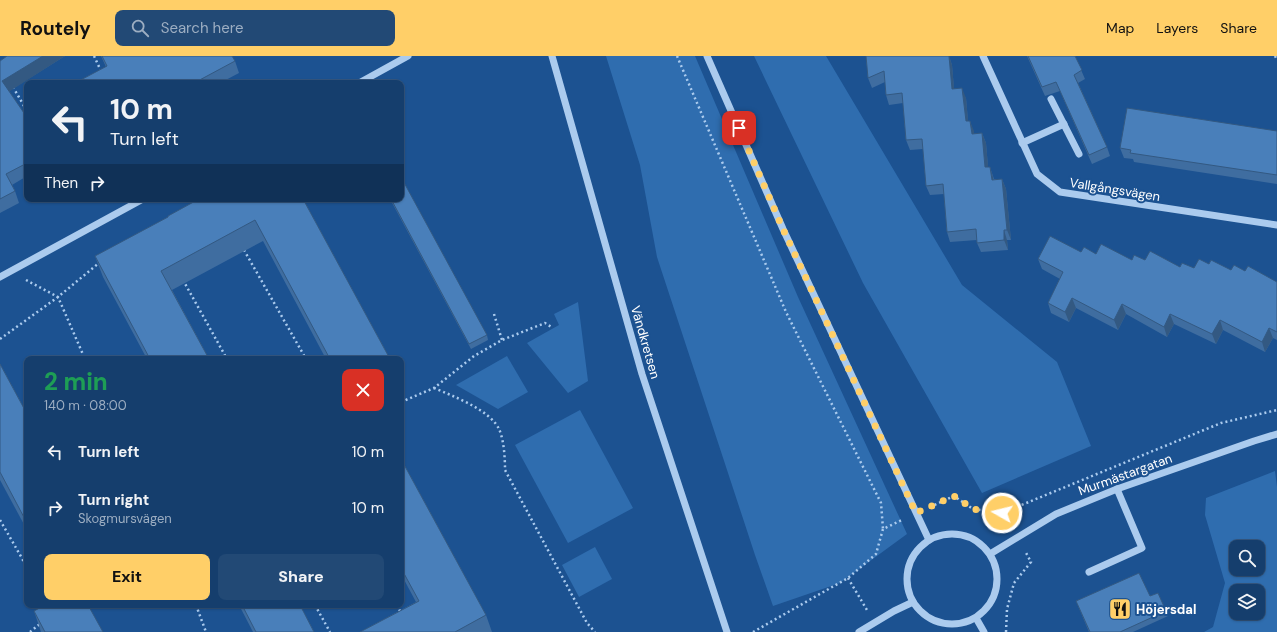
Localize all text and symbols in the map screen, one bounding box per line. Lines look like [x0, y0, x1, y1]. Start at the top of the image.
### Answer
search box [115, 10, 395, 46]
text: Routely [20, 16, 91, 41]
icon: search [129, 17, 151, 39]
text: Search here [161, 18, 243, 38]
text: Map [1106, 19, 1134, 37]
text: Layers [1156, 19, 1198, 37]
text: Share [1220, 19, 1257, 37]
text: 10 m [110, 91, 173, 128]
icon: left [44, 96, 96, 148]
pin [722, 111, 756, 145]
icon: arrive [728, 117, 750, 139]
text: Turn left [110, 127, 179, 151]
icon: right [86, 172, 108, 194]
text: Then [44, 173, 78, 193]
street label: Vallgångsvägen [1068, 174, 1161, 205]
street label: Vändkretsen [627, 304, 664, 381]
text: 2 min [44, 366, 108, 397]
button: close [342, 369, 384, 411]
text: 140 m · 08:00 [44, 397, 127, 414]
icon: left [44, 441, 66, 463]
text: Turn left [78, 442, 139, 462]
text: 10 m [352, 442, 384, 462]
street label: Murmästargatan [1076, 450, 1174, 499]
text: Turn right [78, 490, 149, 510]
position arrow [981, 492, 1023, 534]
icon: right [44, 497, 66, 519]
text: 10 m [352, 498, 384, 518]
text: Skogmursvägen [78, 510, 172, 527]
map controls [1229, 540, 1265, 620]
button: search [1229, 540, 1265, 576]
button: Exit [44, 554, 210, 600]
button: Share [218, 554, 384, 600]
button: layers [1229, 584, 1265, 620]
restaurant icon: Höjersdal [1107, 596, 1133, 622]
place label: Höjersdal [1136, 601, 1196, 618]

